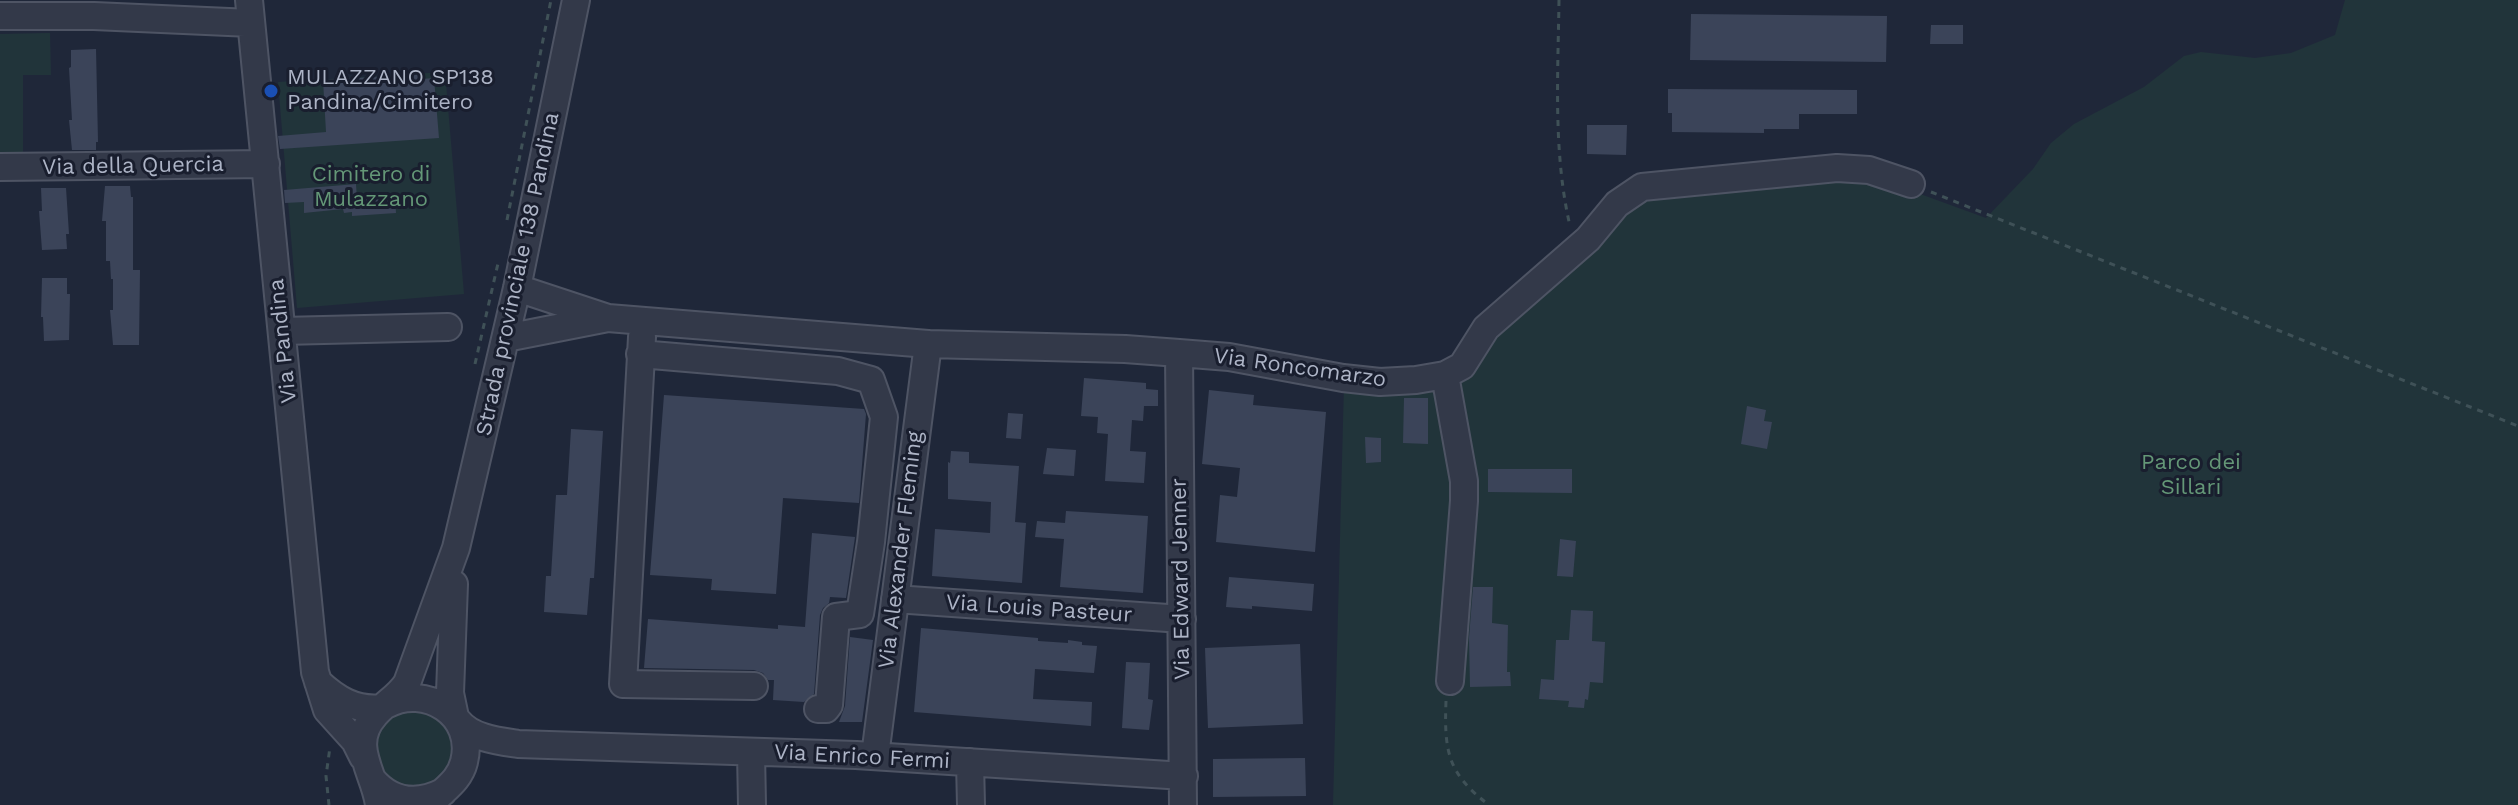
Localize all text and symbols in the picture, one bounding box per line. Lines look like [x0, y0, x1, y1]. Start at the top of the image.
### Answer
place label: MULAZZANO SP138 Pandina/Cimitero [287, 65, 494, 116]
marker: MULAZZANO SP138 Pandina/Cimitero [262, 82, 280, 100]
street label: Strada provinciale 138 Pandina [471, 110, 565, 438]
street label: Via della Quercia [42, 151, 224, 181]
park label: Cimitero di Mulazzano [312, 162, 430, 214]
street label: Via Pandina [263, 277, 303, 405]
street label: Via Roncomarzo [1212, 343, 1388, 393]
street label: Via Alexander Fleming [873, 430, 929, 670]
park label: Parco dei Sillari [2141, 450, 2241, 502]
street label: Via Edward Jenner [1166, 478, 1196, 680]
street label: Via Louis Pasteur [945, 589, 1133, 629]
street label: Via Enrico Fermi [773, 739, 951, 775]

